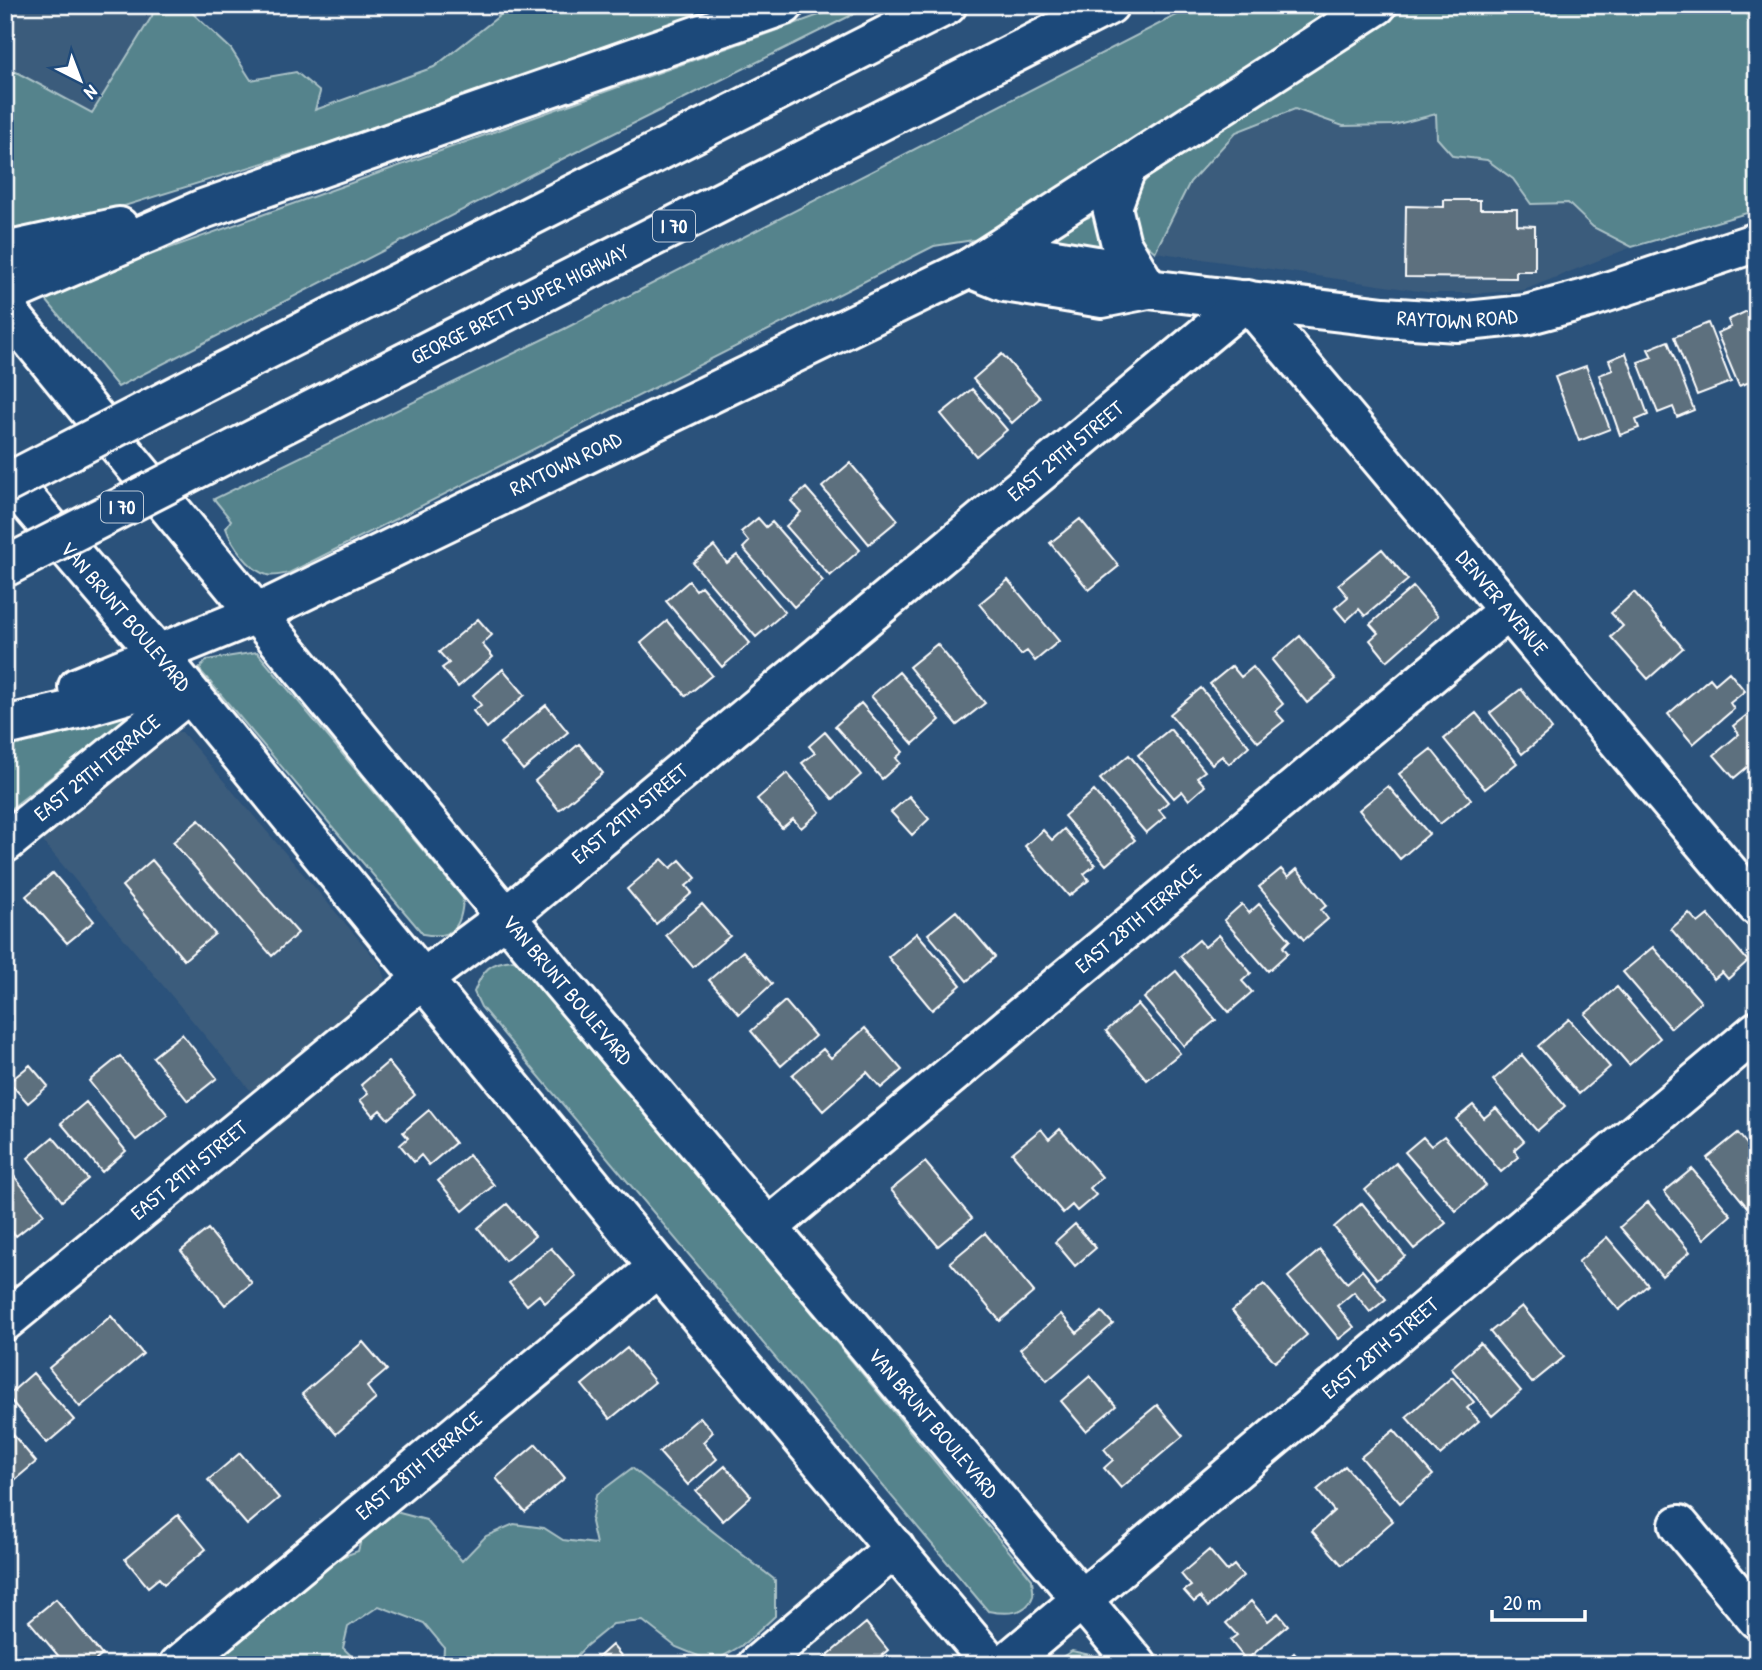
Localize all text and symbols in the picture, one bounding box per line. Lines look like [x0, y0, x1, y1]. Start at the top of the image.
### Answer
north arrow [46, 46, 116, 116]
text: N [79, 80, 104, 106]
road number: I 70 [653, 210, 695, 242]
street label: GEORGE BRETT SUPER HIGHWAY [406, 236, 634, 371]
street label: RAYTOWN ROAD [1396, 301, 1519, 336]
street label: EAST 29TH STREET [1001, 393, 1131, 508]
street label: RAYTOWN ROAD [505, 424, 626, 503]
road number: I 70 [101, 492, 143, 522]
street label: VAN BRUNT BOULEVARD [54, 535, 198, 697]
street label: DENVER AVENUE [1450, 544, 1555, 662]
street label: EAST 29TH TERRACE [28, 707, 166, 828]
street label: EAST 29TH STREET [565, 756, 695, 870]
street label: EAST 28TH TERRACE [1069, 857, 1207, 980]
street label: VAN BRUNT BOULEVARD [496, 908, 640, 1071]
street label: EAST 29TH STREET [124, 1113, 254, 1227]
street label: EAST 28TH STREET [1315, 1289, 1446, 1405]
street label: VAN BRUNT BOULEVARD [862, 1342, 1005, 1504]
street label: EAST 28TH TERRACE [349, 1404, 488, 1526]
scale bar [1492, 1579, 1585, 1623]
text: 20 m [1503, 1588, 1541, 1617]

